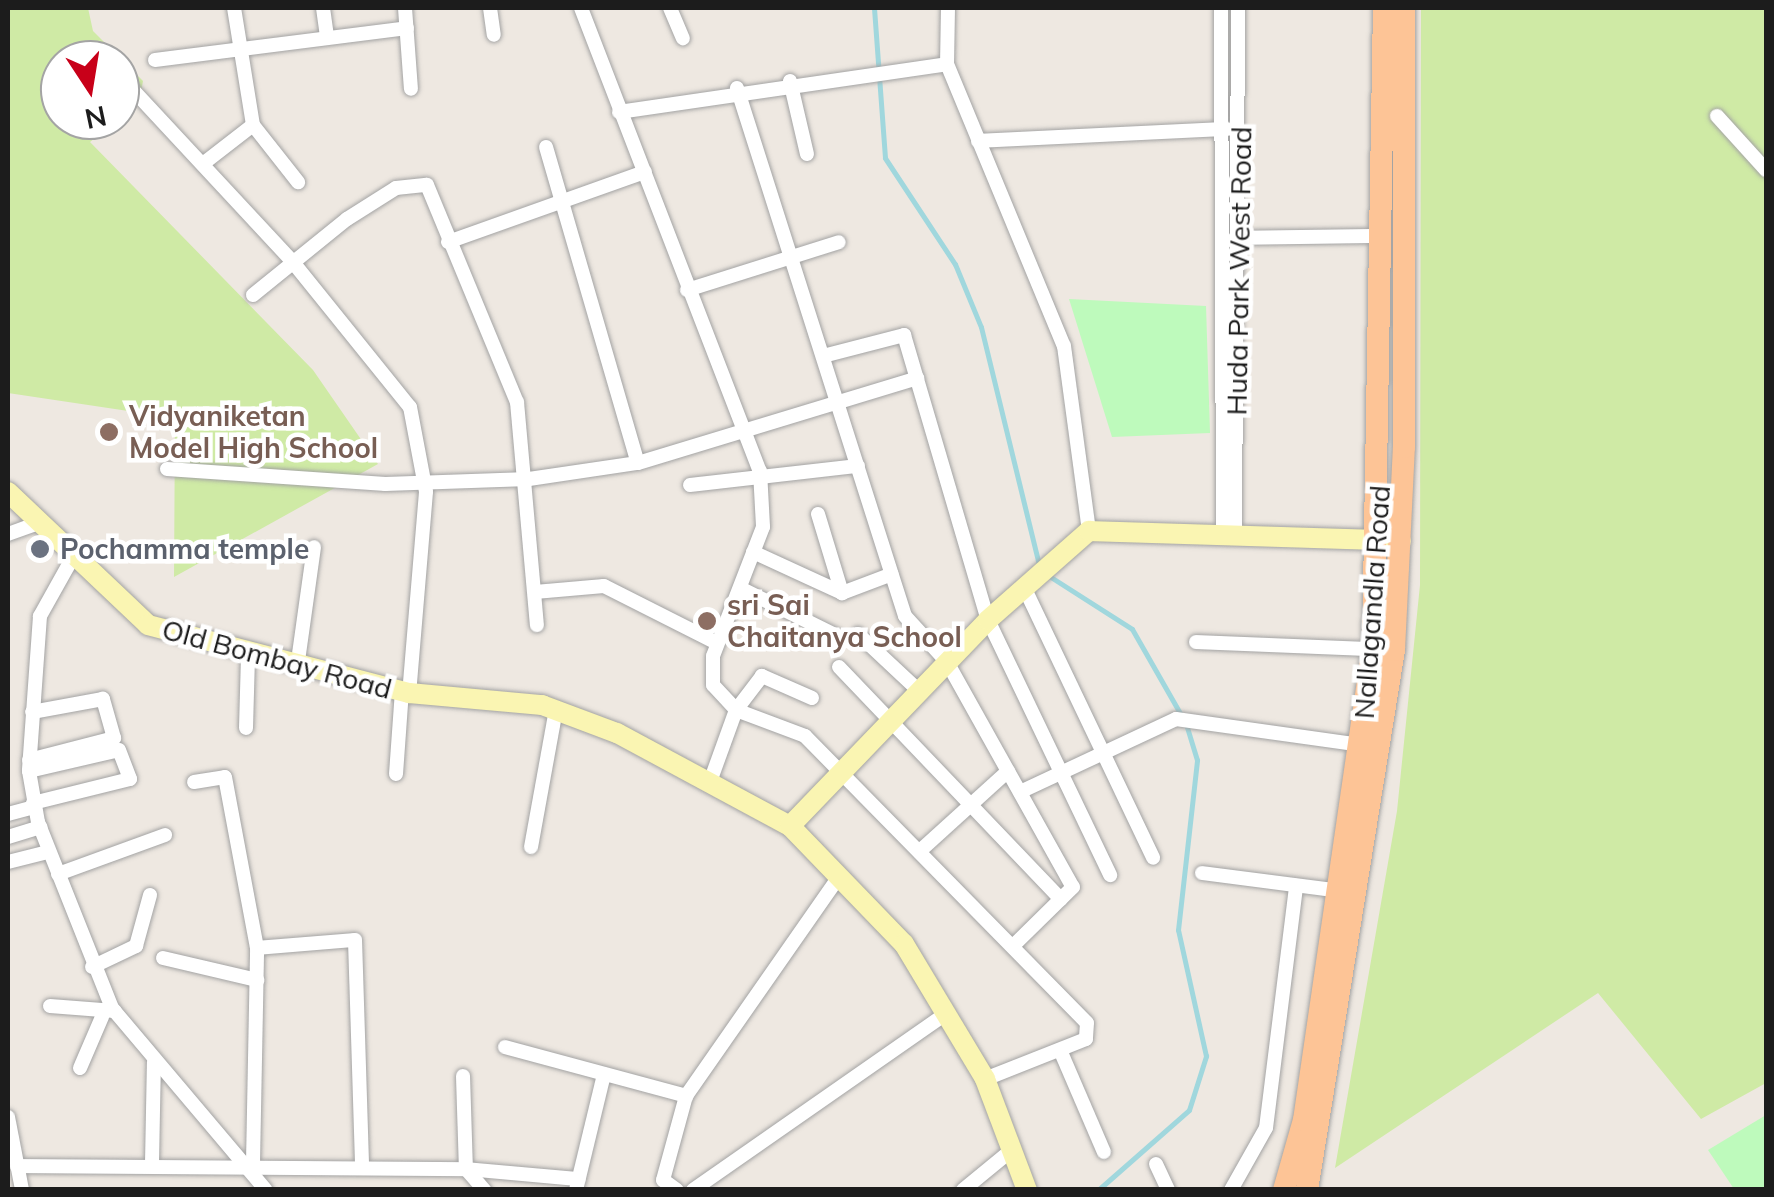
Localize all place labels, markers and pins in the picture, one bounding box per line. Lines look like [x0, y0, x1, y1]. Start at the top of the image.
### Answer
place label: Vidyaniketan Model High School [129, 399, 378, 465]
marker: Vidyaniketan Model High School [98, 421, 120, 443]
place label: Pochamma temple [60, 532, 309, 566]
marker: Pochamma temple [29, 538, 51, 560]
place label: sri Sai Chaitanya School [727, 588, 962, 654]
marker: sri Sai Chaitanya School [696, 610, 718, 632]

